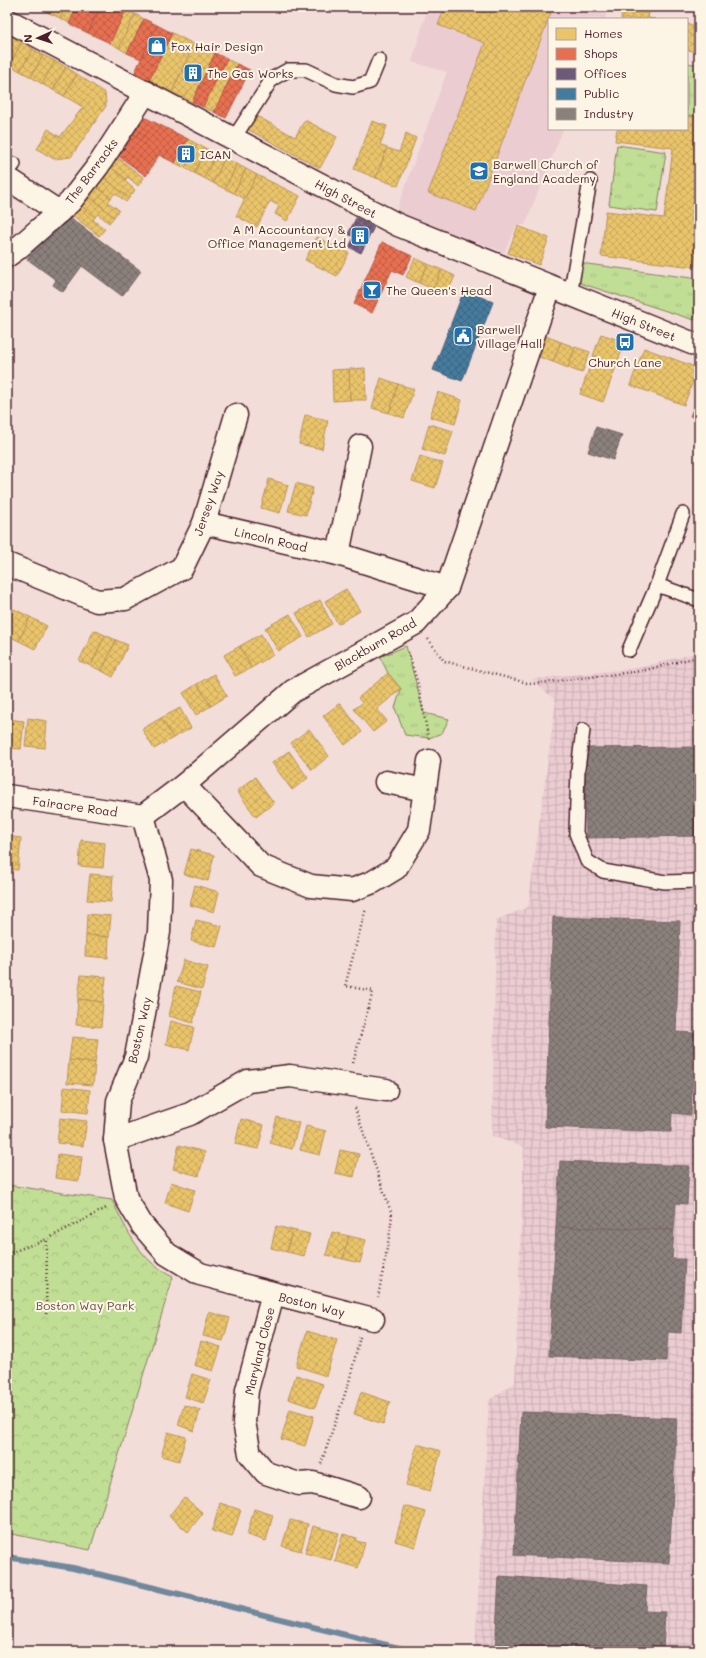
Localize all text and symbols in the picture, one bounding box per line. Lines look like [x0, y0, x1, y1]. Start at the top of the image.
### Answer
north arrow [18, 18, 58, 58]
legend [548, 18, 688, 130]
text: Homes [584, 25, 623, 41]
text: N [20, 34, 35, 43]
shop icon: Fox Hair Design [146, 35, 168, 57]
place label: Fox Hair Design [171, 38, 263, 54]
text: Shops [584, 45, 618, 61]
building icon: The Gas Works [182, 62, 204, 84]
place label: The Gas Works [207, 65, 294, 81]
text: Offices [584, 65, 627, 81]
text: Public [584, 85, 619, 101]
text: Industry [584, 105, 633, 121]
street label: The Barracks [61, 135, 121, 207]
building icon: ICAN [175, 143, 197, 165]
place label: ICAN [200, 146, 231, 162]
place label: Barwell Church of England Academy [493, 156, 598, 186]
school or university icon: Barwell Church of England Academy [468, 160, 490, 182]
street label: High Street [312, 175, 380, 221]
place label: A M Accountancy & Office Management Ltd [208, 221, 346, 251]
building icon: A M Accountancy & Office Management Ltd [349, 225, 371, 247]
bar icon: The Queen's Head [361, 279, 383, 301]
place label: The Queen's Head [386, 282, 492, 298]
street label: High Street [609, 304, 679, 344]
place label: Barwell Village Hall [477, 321, 542, 351]
public building icon: Barwell Village Hall [452, 325, 474, 347]
bus stop icon: Church Lane [614, 331, 636, 353]
place label: Church Lane [588, 354, 662, 370]
street label: Jersey Way [189, 468, 227, 538]
street label: Lincoln Road [233, 523, 309, 555]
street label: Blackburn Road [331, 614, 419, 674]
street label: Fairacre Road [31, 792, 119, 820]
street label: Boston Way [124, 995, 154, 1065]
street label: Boston Way [277, 1288, 347, 1320]
park label: Boston Way Park [36, 1297, 134, 1313]
street label: Maryland Close [240, 1305, 278, 1397]

